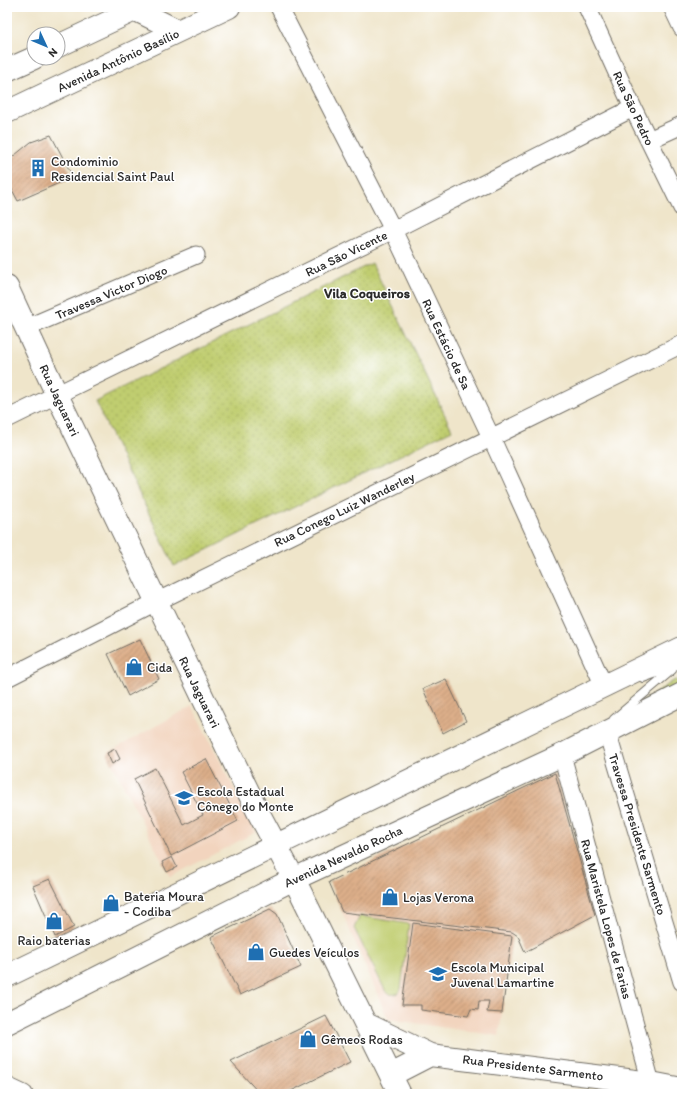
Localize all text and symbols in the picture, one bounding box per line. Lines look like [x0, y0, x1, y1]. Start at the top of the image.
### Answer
street label: Avenida Antônio Basílio [55, 25, 182, 95]
north arrow [26, 26, 66, 66]
text: N [46, 45, 60, 60]
street label: Rua São Pedro [610, 69, 658, 148]
place label: Condominio Residencial Saint Paul [51, 154, 175, 184]
building icon: Condominio Residencial Saint Paul [28, 158, 48, 178]
street label: Rua São Vicente [303, 227, 390, 280]
street label: Travessa Victor Diogo [53, 262, 170, 323]
district label: Vila Coqueiros [324, 285, 410, 302]
street label: Rua Estácio de Sa [419, 296, 474, 392]
street label: Rua Jaguarari [36, 362, 83, 439]
street label: Rua Conego Luiz Wanderley [272, 469, 417, 550]
street label: Rua Jaguarari [176, 654, 223, 730]
shop icon: Cida [124, 657, 144, 677]
place label: Cida [147, 660, 173, 675]
street label: Travessa Presidente Sarmento [606, 751, 669, 917]
place label: Escola Estadual Cônego do Monte [197, 784, 294, 814]
school or university icon: Escola Estadual Cônego do Monte [174, 788, 194, 808]
street label: Avenida Nevaldo Rocha [282, 822, 405, 890]
street label: Rua Maristela Lopes de Farias [578, 837, 635, 1001]
shop icon: Lojas Verona [380, 887, 400, 907]
place label: Bateria Moura - Codiba [124, 889, 204, 919]
place label: Lojas Verona [403, 890, 475, 905]
shop icon: Bateria Moura - Codiba [101, 893, 121, 913]
shop icon: Raio baterias [44, 911, 64, 931]
place label: Raio baterias [17, 933, 91, 948]
shop icon: Guedes Veículos [246, 942, 266, 962]
place label: Guedes Veículos [269, 945, 360, 960]
place label: Escola Municipal Juvenal Lamartine [451, 960, 554, 990]
school or university icon: Escola Municipal Juvenal Lamartine [428, 964, 448, 984]
shop icon: Gêmeos Rodas [298, 1029, 318, 1049]
place label: Gêmeos Rodas [321, 1032, 403, 1047]
street label: Rua Presidente Sarmento [462, 1051, 605, 1084]

